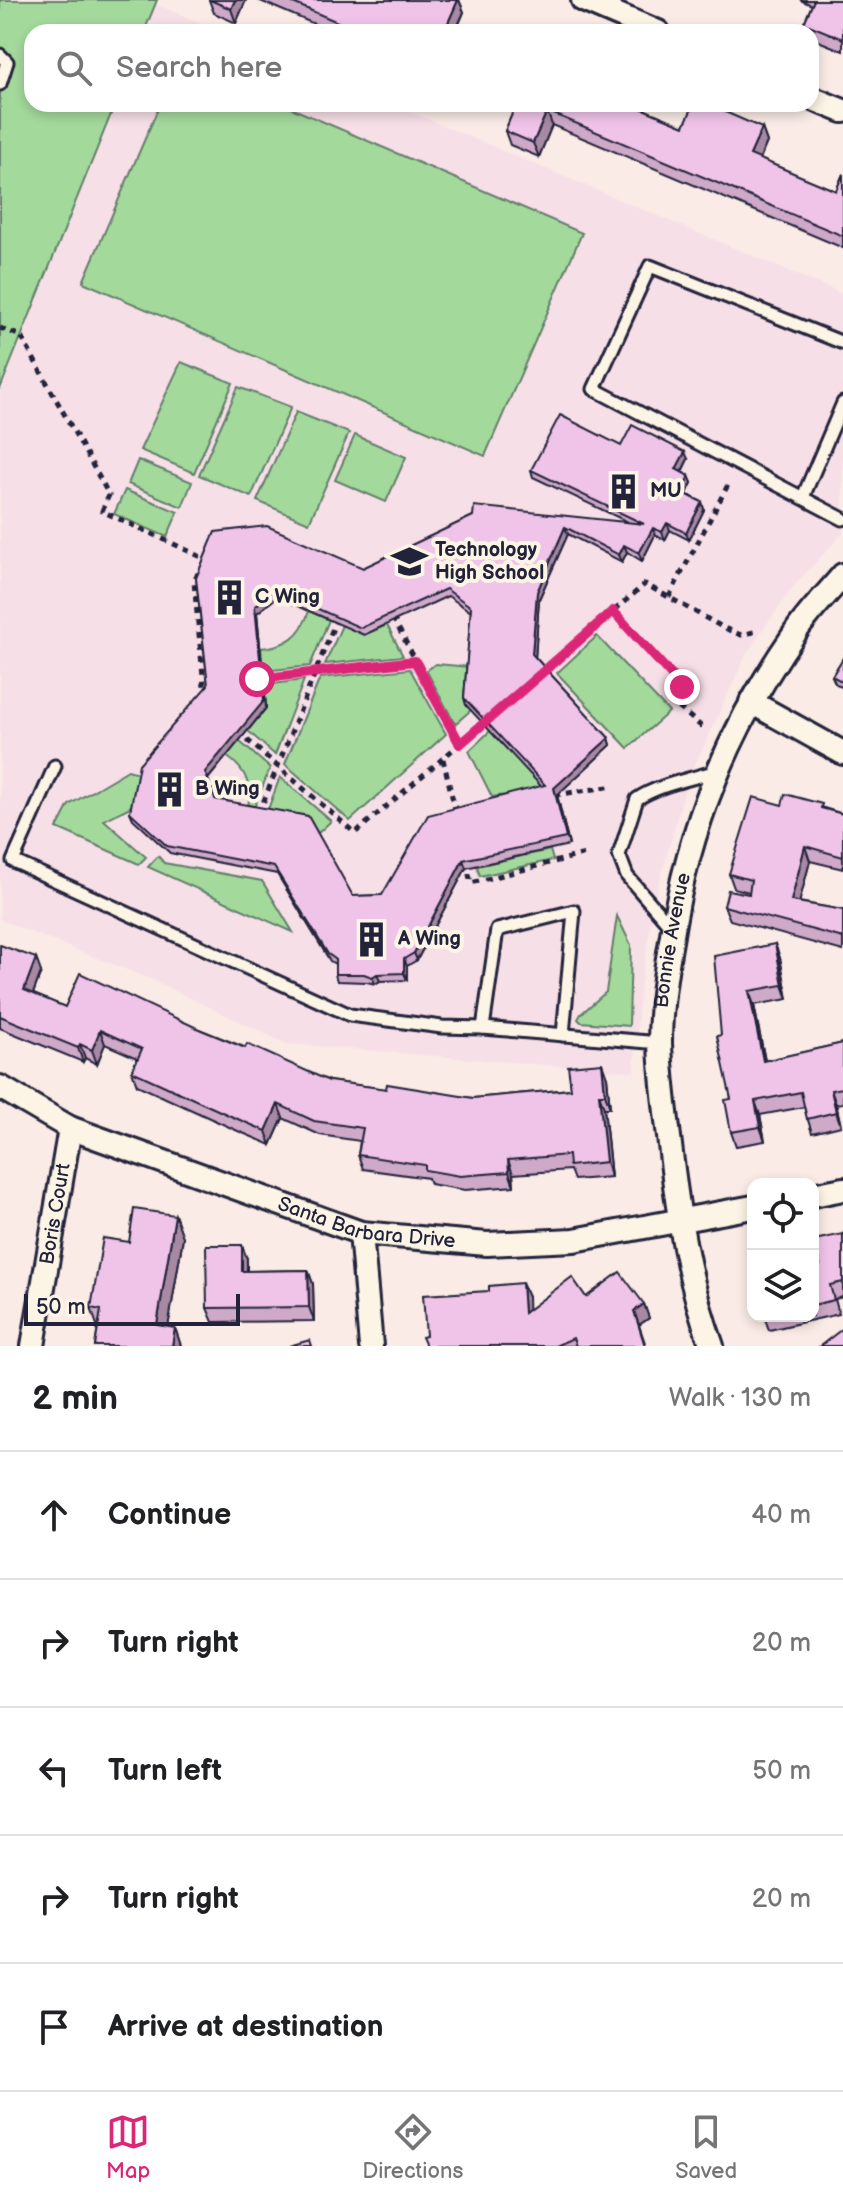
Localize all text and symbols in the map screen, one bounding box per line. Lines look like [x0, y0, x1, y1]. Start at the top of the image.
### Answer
search box [24, 24, 819, 112]
icon: search [52, 46, 96, 90]
text: Search here [116, 50, 282, 86]
building icon: MU [605, 472, 643, 510]
place label: MU [650, 479, 681, 503]
place label: Technology High School [435, 538, 544, 585]
school or university icon: Technology High School [390, 542, 428, 580]
building icon: C Wing [210, 578, 248, 616]
place label: C Wing [255, 585, 320, 609]
route start [239, 661, 275, 697]
route end [664, 669, 700, 705]
building icon: B Wing [150, 770, 188, 808]
place label: B Wing [195, 777, 260, 801]
street label: Bonnie Avenue [650, 870, 696, 1009]
building icon: A Wing [353, 920, 391, 958]
place label: A Wing [397, 927, 461, 951]
street label: Boris Court [35, 1161, 76, 1266]
map controls [747, 1178, 819, 1322]
button: locate [747, 1178, 819, 1250]
street label: Santa Barbara Drive [274, 1192, 457, 1253]
button: layers [747, 1250, 819, 1322]
scale bar [24, 1290, 240, 1326]
text: 50 m [36, 1294, 86, 1321]
text: 2 min [32, 1378, 118, 1419]
text: Walk · 130 m [669, 1383, 811, 1414]
icon: ahead [32, 1493, 76, 1537]
text: Continue [108, 1497, 231, 1533]
text: 40 m [751, 1500, 811, 1531]
icon: right [32, 1621, 76, 1665]
text: Turn right [108, 1625, 239, 1661]
text: 20 m [752, 1628, 811, 1659]
icon: left [32, 1749, 76, 1793]
text: Turn left [108, 1753, 222, 1789]
text: 50 m [752, 1756, 811, 1787]
icon: right [32, 1877, 76, 1921]
text: Turn right [108, 1881, 239, 1917]
text: 20 m [752, 1884, 811, 1915]
icon: arrive [32, 2005, 76, 2049]
text: Arrive at destination [108, 2009, 384, 2045]
tab: Map [106, 2110, 150, 2185]
tab: Directions [362, 2110, 463, 2185]
tab: Saved [675, 2110, 737, 2185]

